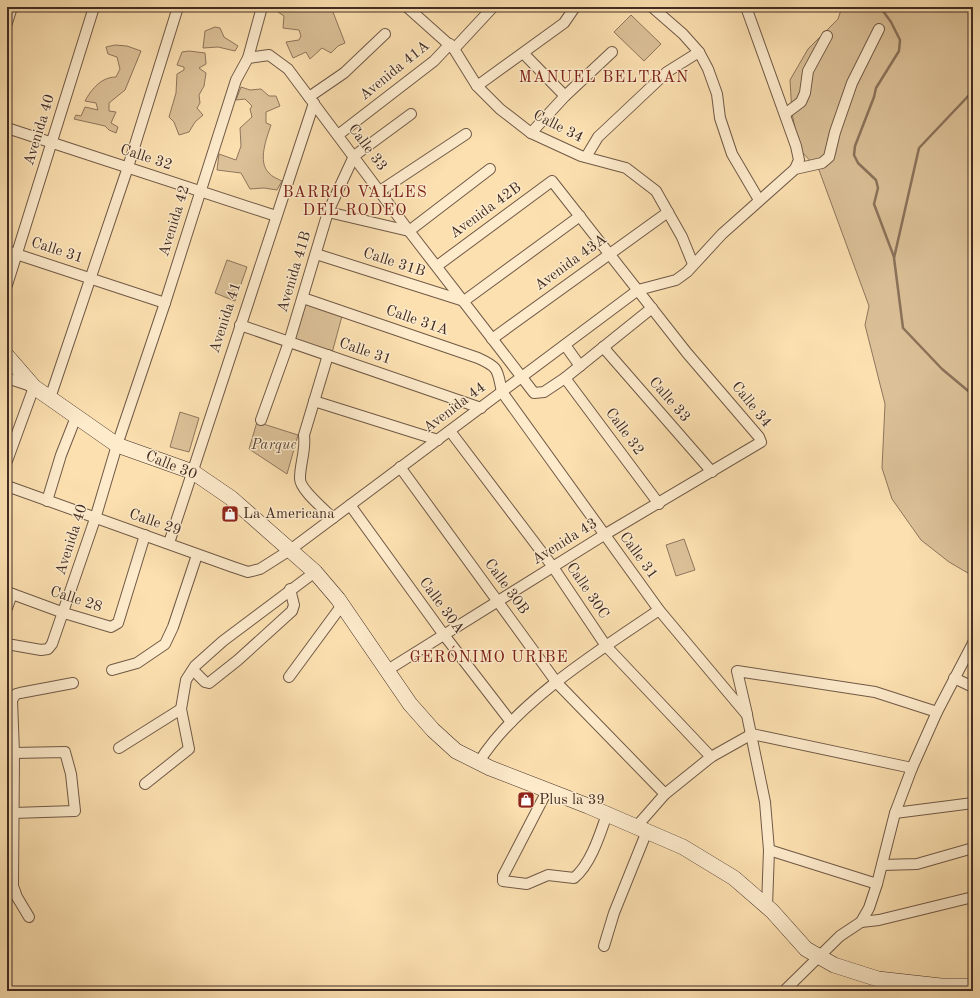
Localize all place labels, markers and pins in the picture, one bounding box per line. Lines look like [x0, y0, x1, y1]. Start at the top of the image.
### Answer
shop icon: La Americana [220, 504, 240, 524]
place label: La Americana [243, 507, 335, 522]
shop icon: Plus la 39 [516, 790, 536, 810]
place label: Plus la 39 [539, 793, 605, 808]

